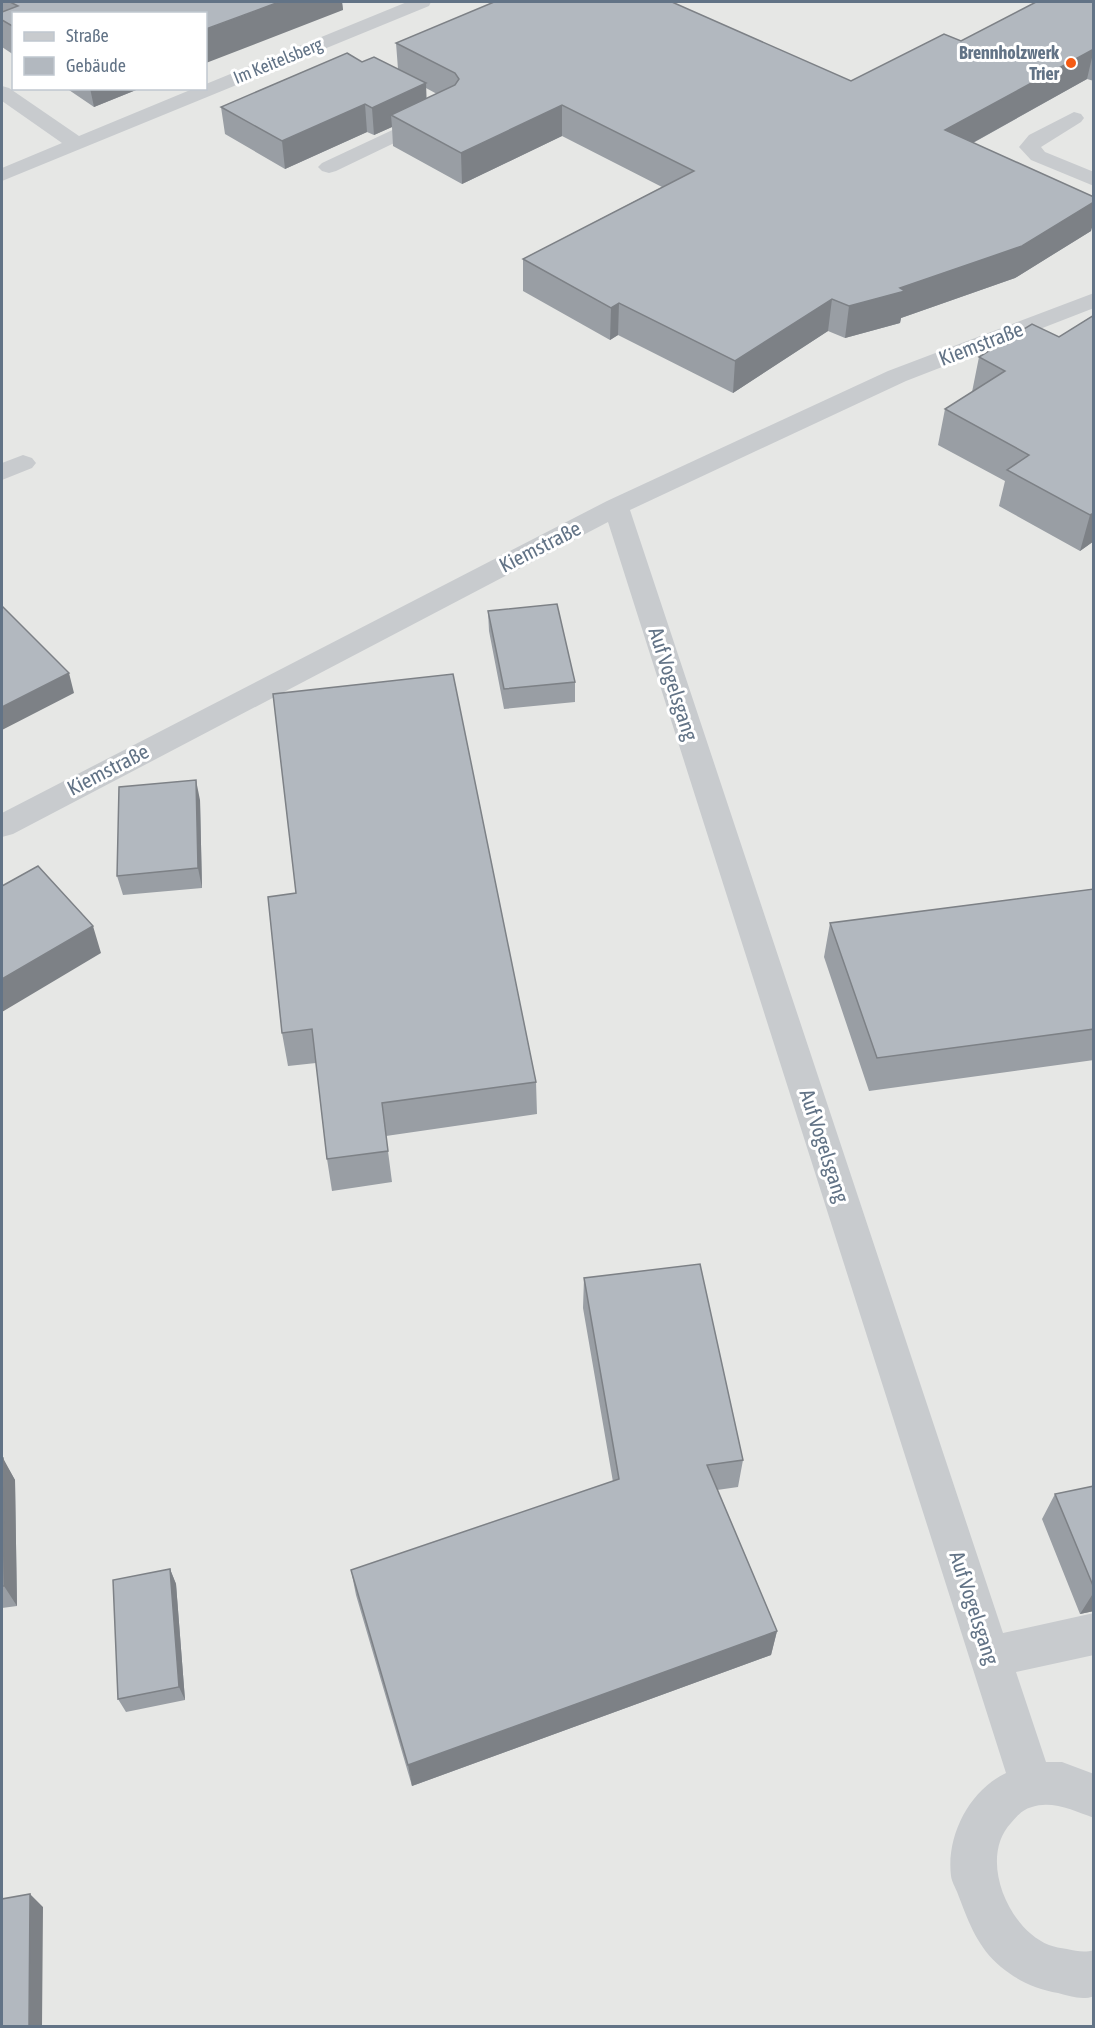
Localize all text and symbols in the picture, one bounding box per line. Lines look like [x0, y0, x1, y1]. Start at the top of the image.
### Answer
legend [12, 12, 207, 90]
text: Straße [66, 25, 109, 46]
street label: Im Keitelsberg [230, 33, 326, 88]
place label: Brennholzwerk Trier [959, 42, 1060, 84]
text: Gebäude [66, 55, 126, 76]
marker: Brennholzwerk Trier [1064, 56, 1078, 70]
street label: Kiemstraße [935, 316, 1026, 370]
street label: Kiemstraße [495, 515, 584, 577]
street label: Auf Vogelsgang [644, 624, 703, 743]
street label: Kiemstraße [63, 738, 152, 800]
street label: Auf Vogelsgang [795, 1086, 854, 1205]
street label: Auf Vogelsgang [945, 1548, 1004, 1667]

